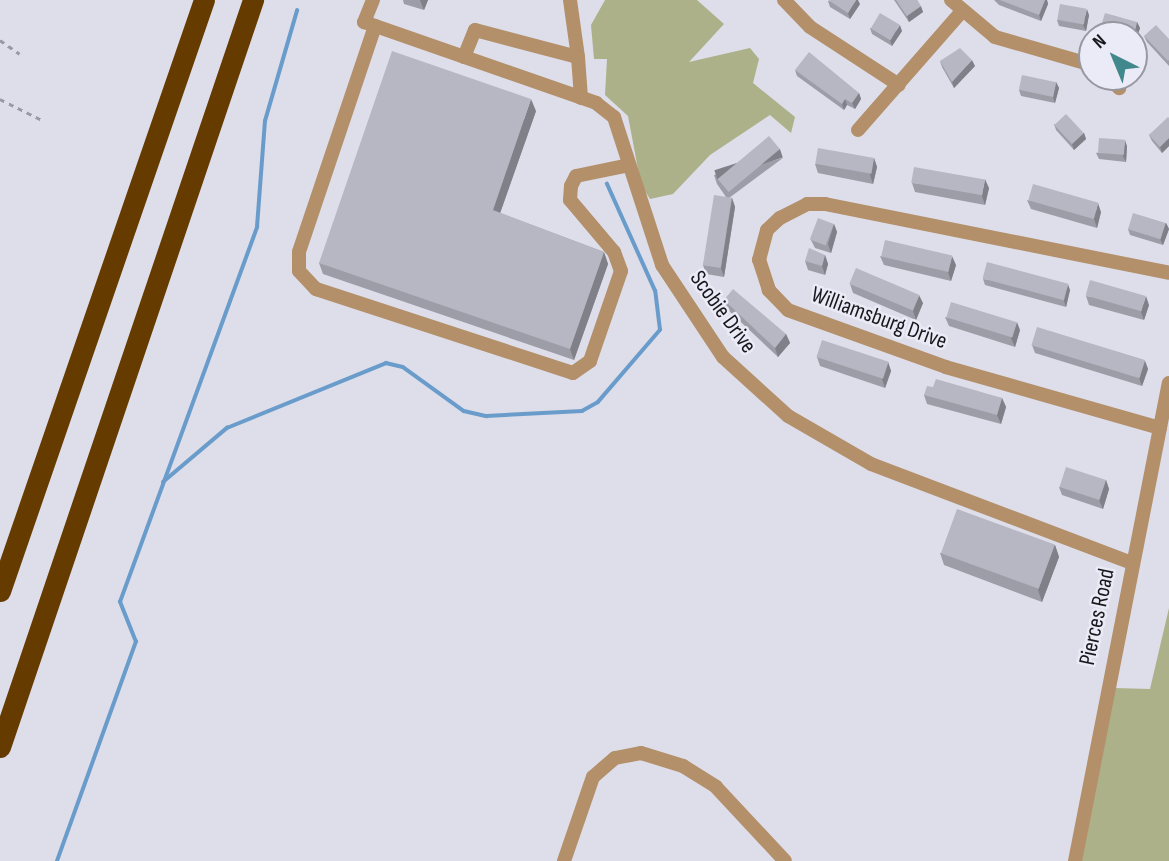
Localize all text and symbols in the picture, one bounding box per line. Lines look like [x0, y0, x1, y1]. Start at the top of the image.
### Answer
north arrow [1078, 21, 1148, 91]
text: N [1088, 30, 1111, 54]
street label: Scobie Drive [684, 265, 762, 359]
street label: Williamsburg Drive [807, 281, 951, 355]
street label: Pierces Road [1073, 566, 1121, 668]

